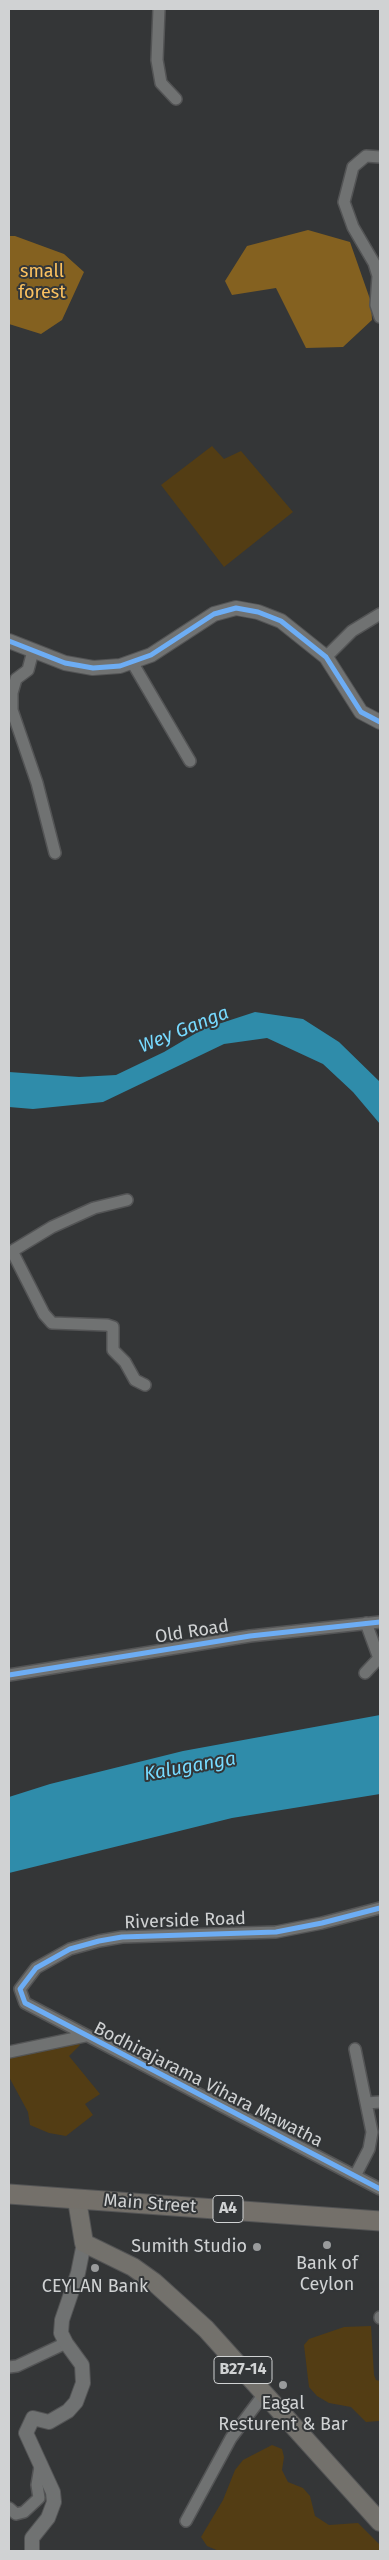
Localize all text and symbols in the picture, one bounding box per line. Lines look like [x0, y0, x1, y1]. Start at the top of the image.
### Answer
park label: small forest [18, 261, 66, 304]
water label: Wey Ganga [136, 1002, 232, 1058]
street label: Old Road [153, 1615, 231, 1649]
water label: Kaluganga [142, 1748, 238, 1786]
street label: Riverside Road [124, 1908, 246, 1934]
street label: Bodhirajarama Vihara Mawatha [90, 2018, 326, 2152]
street label: Main Street [103, 2190, 197, 2218]
road number: A4 [213, 2196, 243, 2222]
place label: Sumith Studio [131, 2236, 247, 2258]
marker: Bank of Ceylon [321, 2239, 333, 2251]
marker: Sumith Studio [251, 2241, 263, 2253]
place label: Bank of Ceylon [296, 2253, 358, 2296]
marker: CEYLAN Bank [89, 2262, 101, 2274]
place label: CEYLAN Bank [42, 2276, 148, 2298]
road number: B27-14 [214, 2356, 272, 2384]
marker: Eagal Resturent & Bar [277, 2379, 289, 2391]
place label: Eagal Resturent & Bar [218, 2393, 348, 2436]

